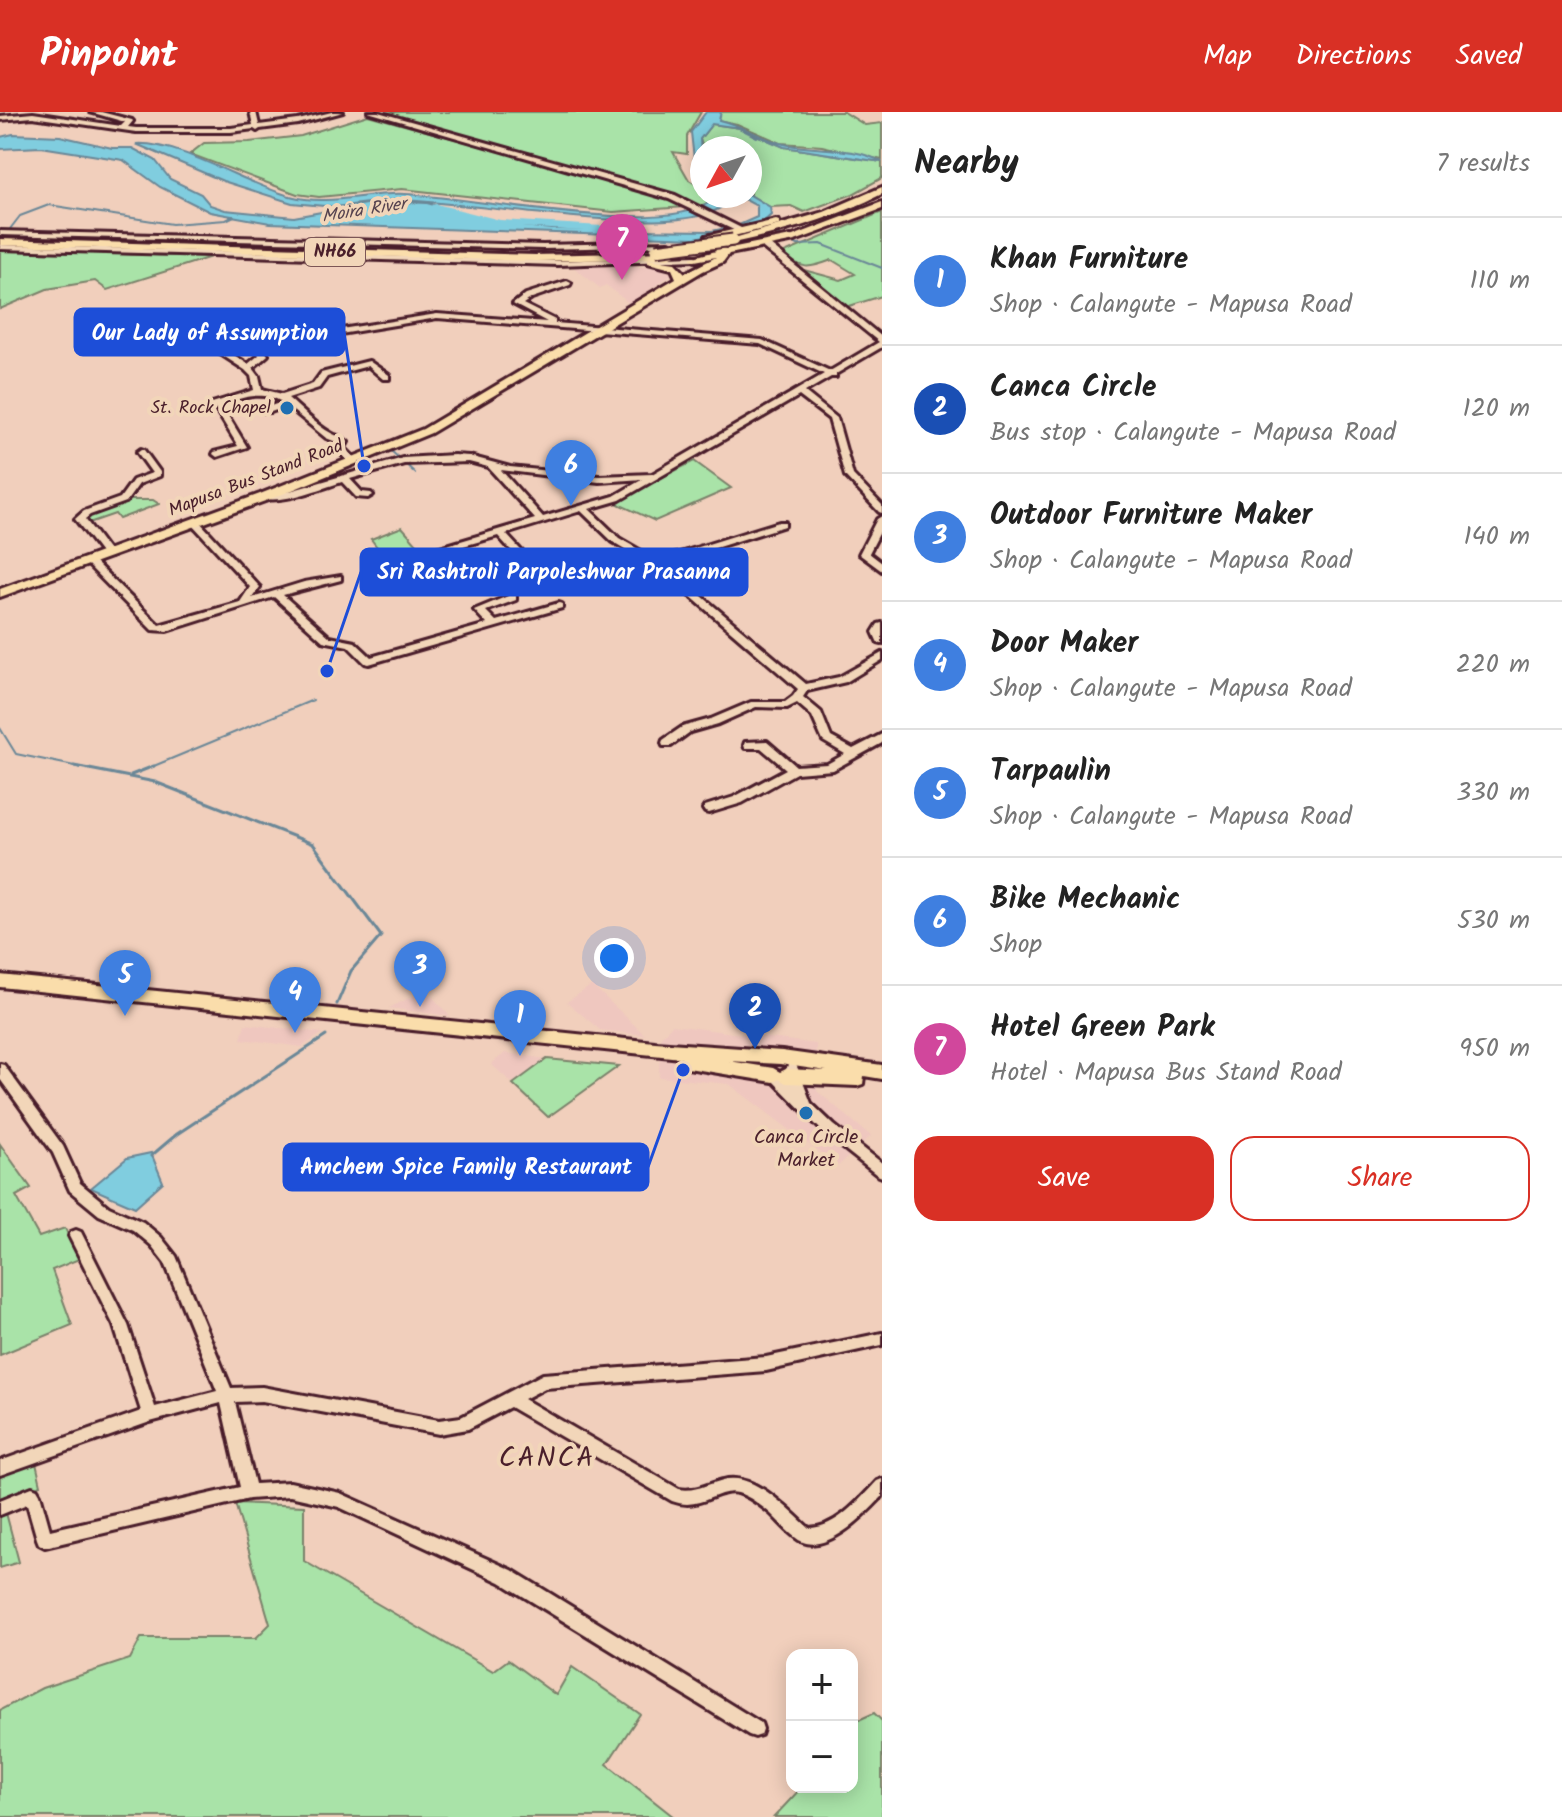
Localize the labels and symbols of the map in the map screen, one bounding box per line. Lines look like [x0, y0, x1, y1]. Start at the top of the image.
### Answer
north arrow [690, 136, 762, 208]
water label: Moira River [320, 189, 412, 232]
pin: 7 [596, 214, 648, 280]
road number: NH66 [305, 238, 365, 266]
callout: Our Lady of Assumption [75, 309, 344, 355]
text: Our Lady of Assumption [92, 317, 328, 352]
place label: St. Rock Chapel [151, 394, 272, 423]
marker: St. Rock Chapel [278, 399, 296, 417]
street label: Mapusa Bus Stand Road [164, 432, 349, 526]
pin: 6 [545, 440, 597, 506]
callout: Sri Rashtroli Parpoleshwar Prasanna [361, 549, 747, 595]
text: Sri Rashtroli Parpoleshwar Prasanna [377, 556, 731, 591]
your location [594, 938, 634, 978]
pin: 3 [394, 941, 446, 1007]
pin: 5 [99, 950, 151, 1016]
pin: 4 [269, 967, 321, 1033]
pin: 2 [729, 983, 781, 1049]
pin: 1 [494, 990, 546, 1056]
marker: Canca Circle Market [797, 1104, 815, 1122]
place label: Canca Circle Market [754, 1122, 858, 1177]
callout: Amchem Spice Family Restaurant [284, 1144, 648, 1190]
text: Amchem Spice Family Restaurant [300, 1151, 633, 1186]
district label: CANCA [499, 1436, 595, 1481]

